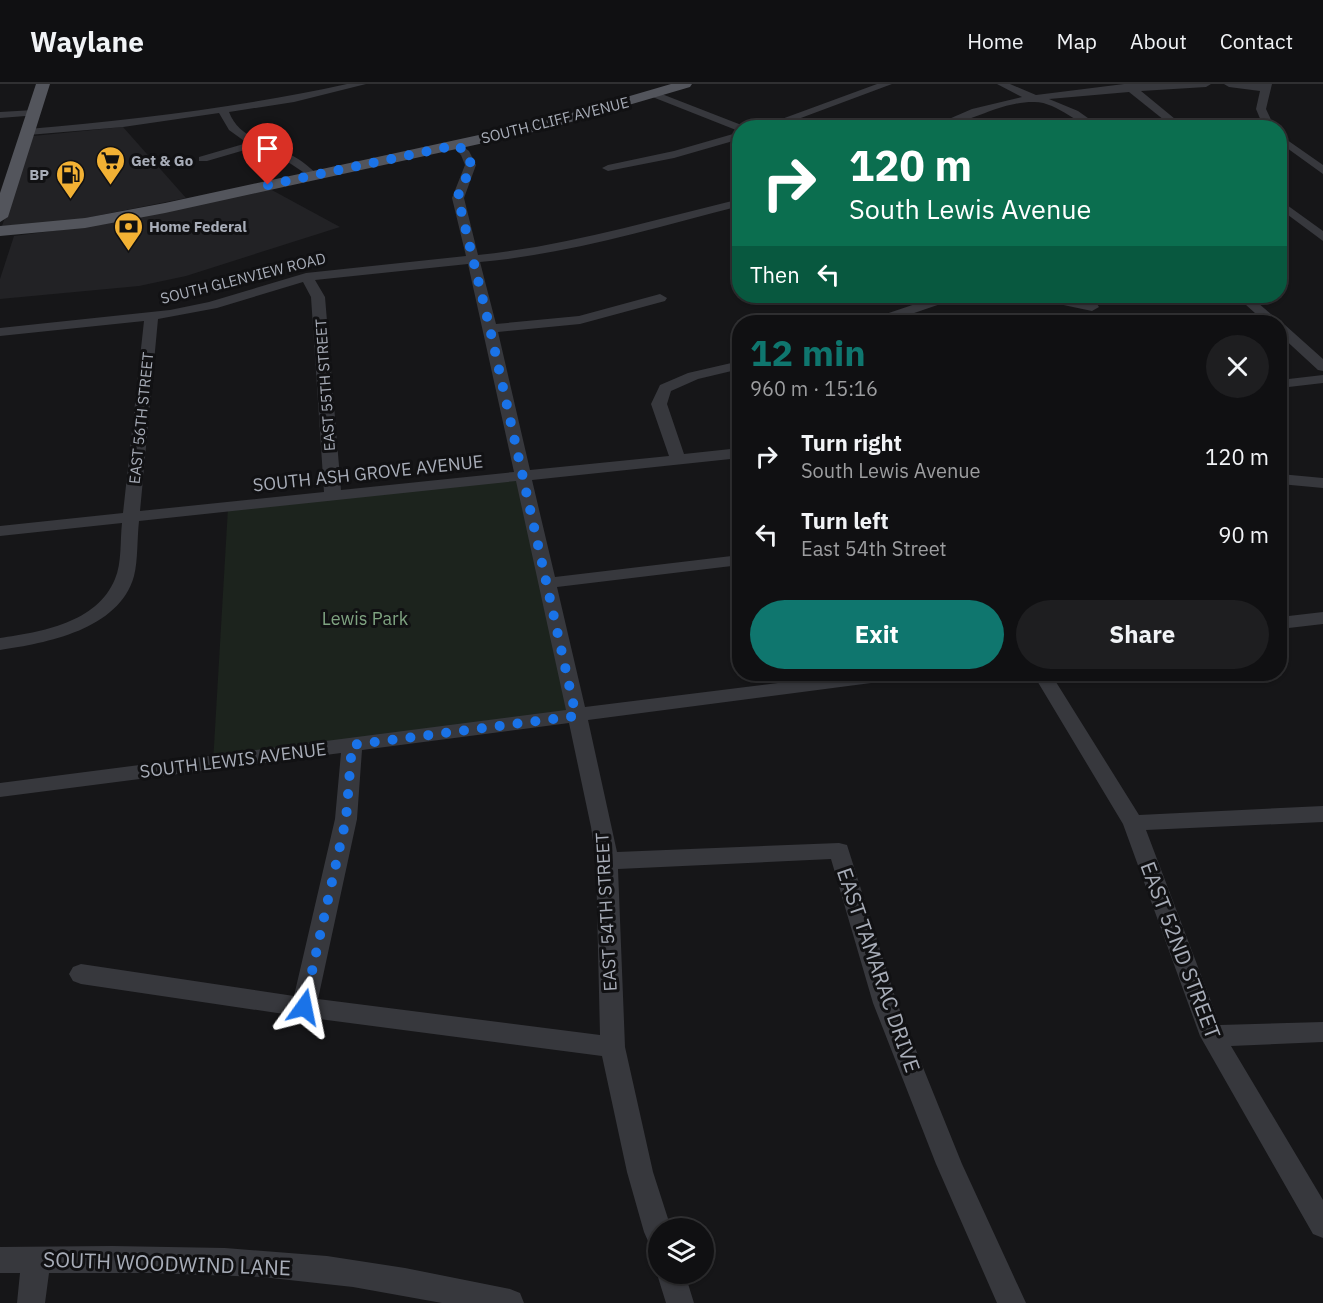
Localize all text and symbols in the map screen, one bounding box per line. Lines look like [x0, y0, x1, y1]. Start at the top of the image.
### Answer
text: Waylane [30, 23, 144, 60]
text: Home [967, 27, 1024, 55]
text: Map [1057, 27, 1097, 55]
text: About [1130, 27, 1187, 55]
text: Contact [1220, 27, 1293, 55]
street label: SOUTH CLIFF AVENUE [479, 92, 631, 148]
pin [242, 123, 293, 185]
icon: arrive [251, 132, 284, 165]
text: 120 m [849, 138, 972, 193]
supermarket icon: Get & Go [94, 144, 126, 186]
icon: right [750, 144, 828, 222]
place label: Get & Go [131, 151, 193, 170]
fuel station icon: BP [54, 158, 86, 200]
place label: BP [29, 165, 49, 184]
text: South Lewis Avenue [849, 191, 1091, 226]
bank icon: Home Federal [112, 210, 144, 252]
place label: Home Federal [149, 217, 247, 236]
street label: SOUTH GLENVIEW ROAD [158, 248, 328, 308]
icon: left [812, 258, 845, 291]
text: Then [750, 260, 800, 289]
street label: EAST 55TH STREET [311, 318, 339, 452]
text: 12 min [750, 329, 866, 376]
button: close [1206, 335, 1269, 398]
street label: EAST 56TH STREET [125, 351, 157, 485]
text: 960 m · 15:16 [750, 375, 878, 402]
text: Turn right [801, 428, 902, 457]
icon: right [750, 440, 783, 473]
text: 120 m [1205, 442, 1269, 471]
street label: SOUTH ASH GROVE AVENUE [252, 449, 484, 497]
text: South Lewis Avenue [801, 457, 981, 484]
text: Turn left [801, 506, 889, 535]
icon: left [750, 518, 783, 551]
text: 90 m [1218, 520, 1269, 549]
text: East 54th Street [801, 535, 947, 562]
button: Exit [750, 600, 1004, 669]
button: Share [1016, 600, 1269, 669]
park label: Lewis Park [322, 607, 409, 630]
street label: SOUTH LEWIS AVENUE [138, 737, 328, 783]
street label: EAST 54TH STREET [590, 832, 622, 992]
street label: EAST 52ND STREET [1134, 857, 1228, 1043]
street label: EAST TAMARAC DRIVE [831, 864, 927, 1076]
position arrow [272, 975, 336, 1039]
map controls [648, 1218, 714, 1284]
button: layers [648, 1218, 714, 1284]
street label: SOUTH WOODWIND LANE [43, 1245, 291, 1281]

